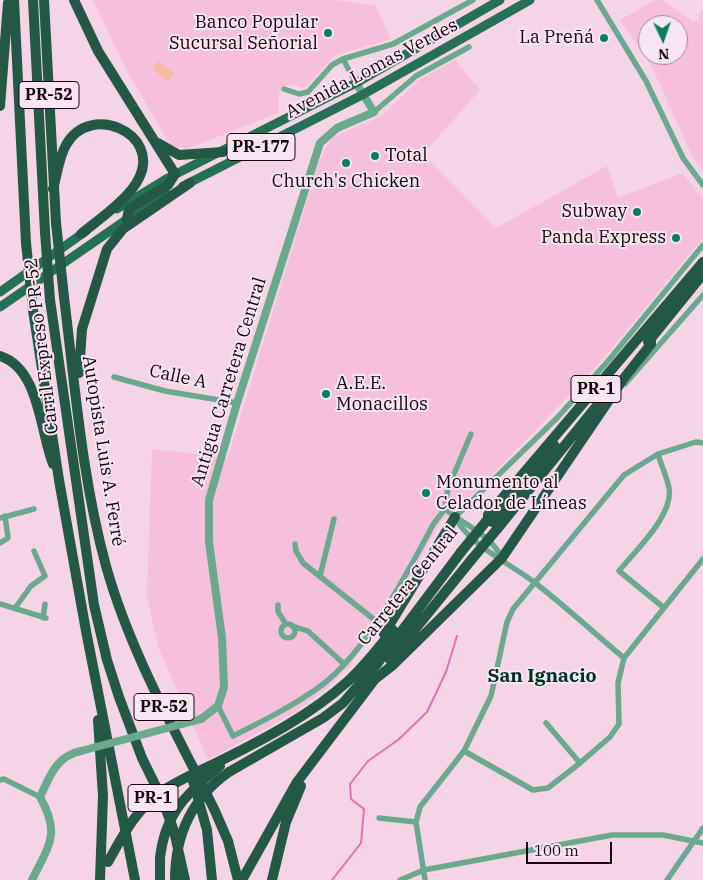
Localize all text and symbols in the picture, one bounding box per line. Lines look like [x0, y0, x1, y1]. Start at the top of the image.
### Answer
place label: Banco Popular Sucursal Señorial [169, 12, 318, 54]
street label: Avenida Lomas Verdes [282, 14, 462, 124]
north arrow [638, 15, 688, 65]
marker: Banco Popular Sucursal Señorial [322, 27, 334, 39]
place label: La Preñá [519, 27, 594, 49]
marker: La Preñá [598, 32, 610, 44]
text: N [658, 45, 670, 63]
road number: PR-52 [19, 82, 79, 108]
road number: PR-177 [227, 134, 295, 160]
place label: Total [385, 145, 428, 167]
marker: Total [369, 150, 381, 162]
marker: Church's Chicken [340, 157, 352, 169]
place label: Church's Chicken [272, 171, 420, 193]
place label: Subway [561, 201, 627, 223]
marker: Subway [631, 206, 643, 218]
place label: Panda Express [541, 227, 666, 249]
marker: Panda Express [670, 232, 682, 244]
street label: Carril Expreso PR-52 [20, 257, 64, 435]
street label: Antigua Carretera Central [187, 275, 271, 489]
street label: Autopista Luis A. Ferré [77, 354, 129, 548]
street label: Calle A [147, 360, 209, 394]
place label: A.E.E. Monacillos [336, 373, 428, 416]
road number: PR-1 [571, 376, 621, 402]
marker: A.E.E. Monacillos [320, 388, 332, 400]
place label: Monumento al Celador de Líneas [436, 472, 587, 514]
marker: Monumento al Celador de Líneas [420, 487, 432, 499]
street label: Carretera Central [353, 522, 463, 650]
district label: San Ignacio [487, 666, 597, 688]
road number: PR-52 [134, 694, 194, 720]
road number: PR-1 [128, 784, 178, 811]
scale bar [528, 832, 614, 864]
text: 100 m [534, 841, 579, 860]

